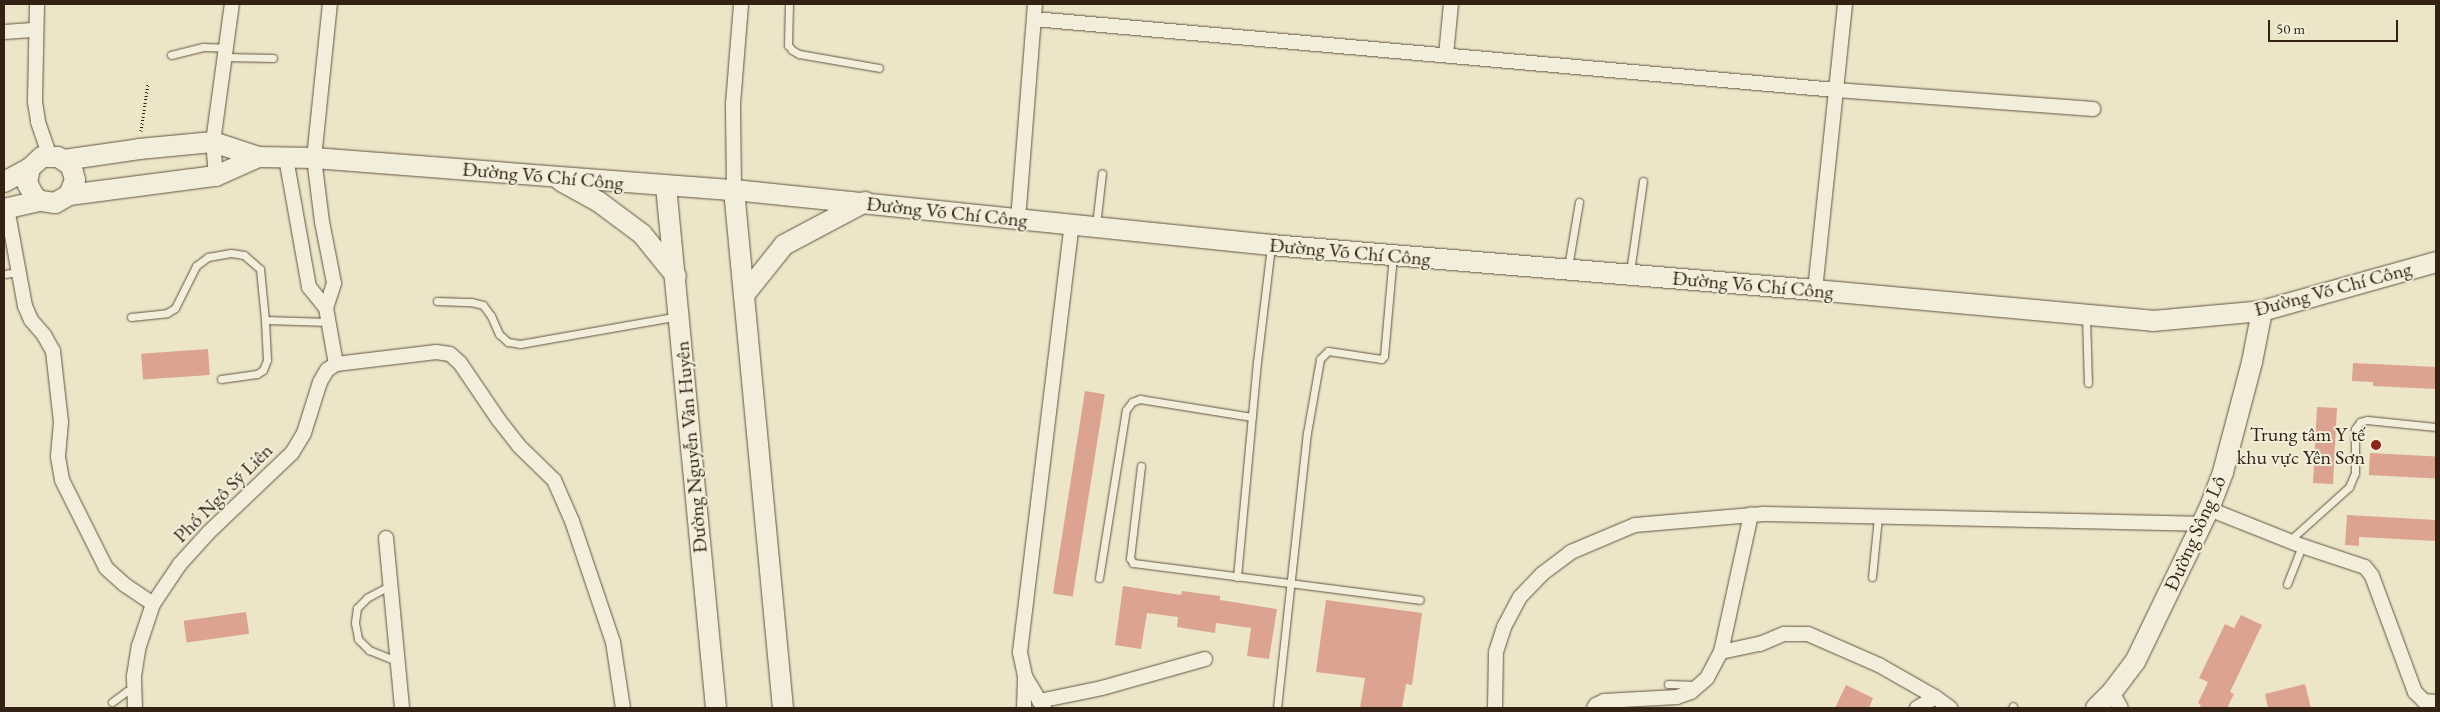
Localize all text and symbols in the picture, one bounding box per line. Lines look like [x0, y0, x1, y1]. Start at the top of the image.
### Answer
scale bar [2270, 10, 2400, 42]
text: 50 m [2276, 19, 2305, 38]
street label: Đường Võ Chí Công [461, 157, 625, 195]
street label: Đường Võ Chí Công [865, 192, 1029, 232]
street label: Đường Võ Chí Công [1268, 233, 1432, 271]
street label: Đường Võ Chí Công [2252, 256, 2414, 322]
street label: Đường Võ Chí Công [1671, 266, 1835, 304]
street label: Đường Nguyễn Văn Huyên [670, 340, 712, 554]
place label: Trung tâm Y tế khu vực Yên Sơn [2237, 422, 2365, 469]
street label: Phố Ngô Sỹ Liên [168, 438, 278, 548]
marker: Trung tâm Y tế khu vực Yên Sơn [2369, 438, 2383, 452]
street label: Đường Sông Lô [2159, 472, 2231, 594]

